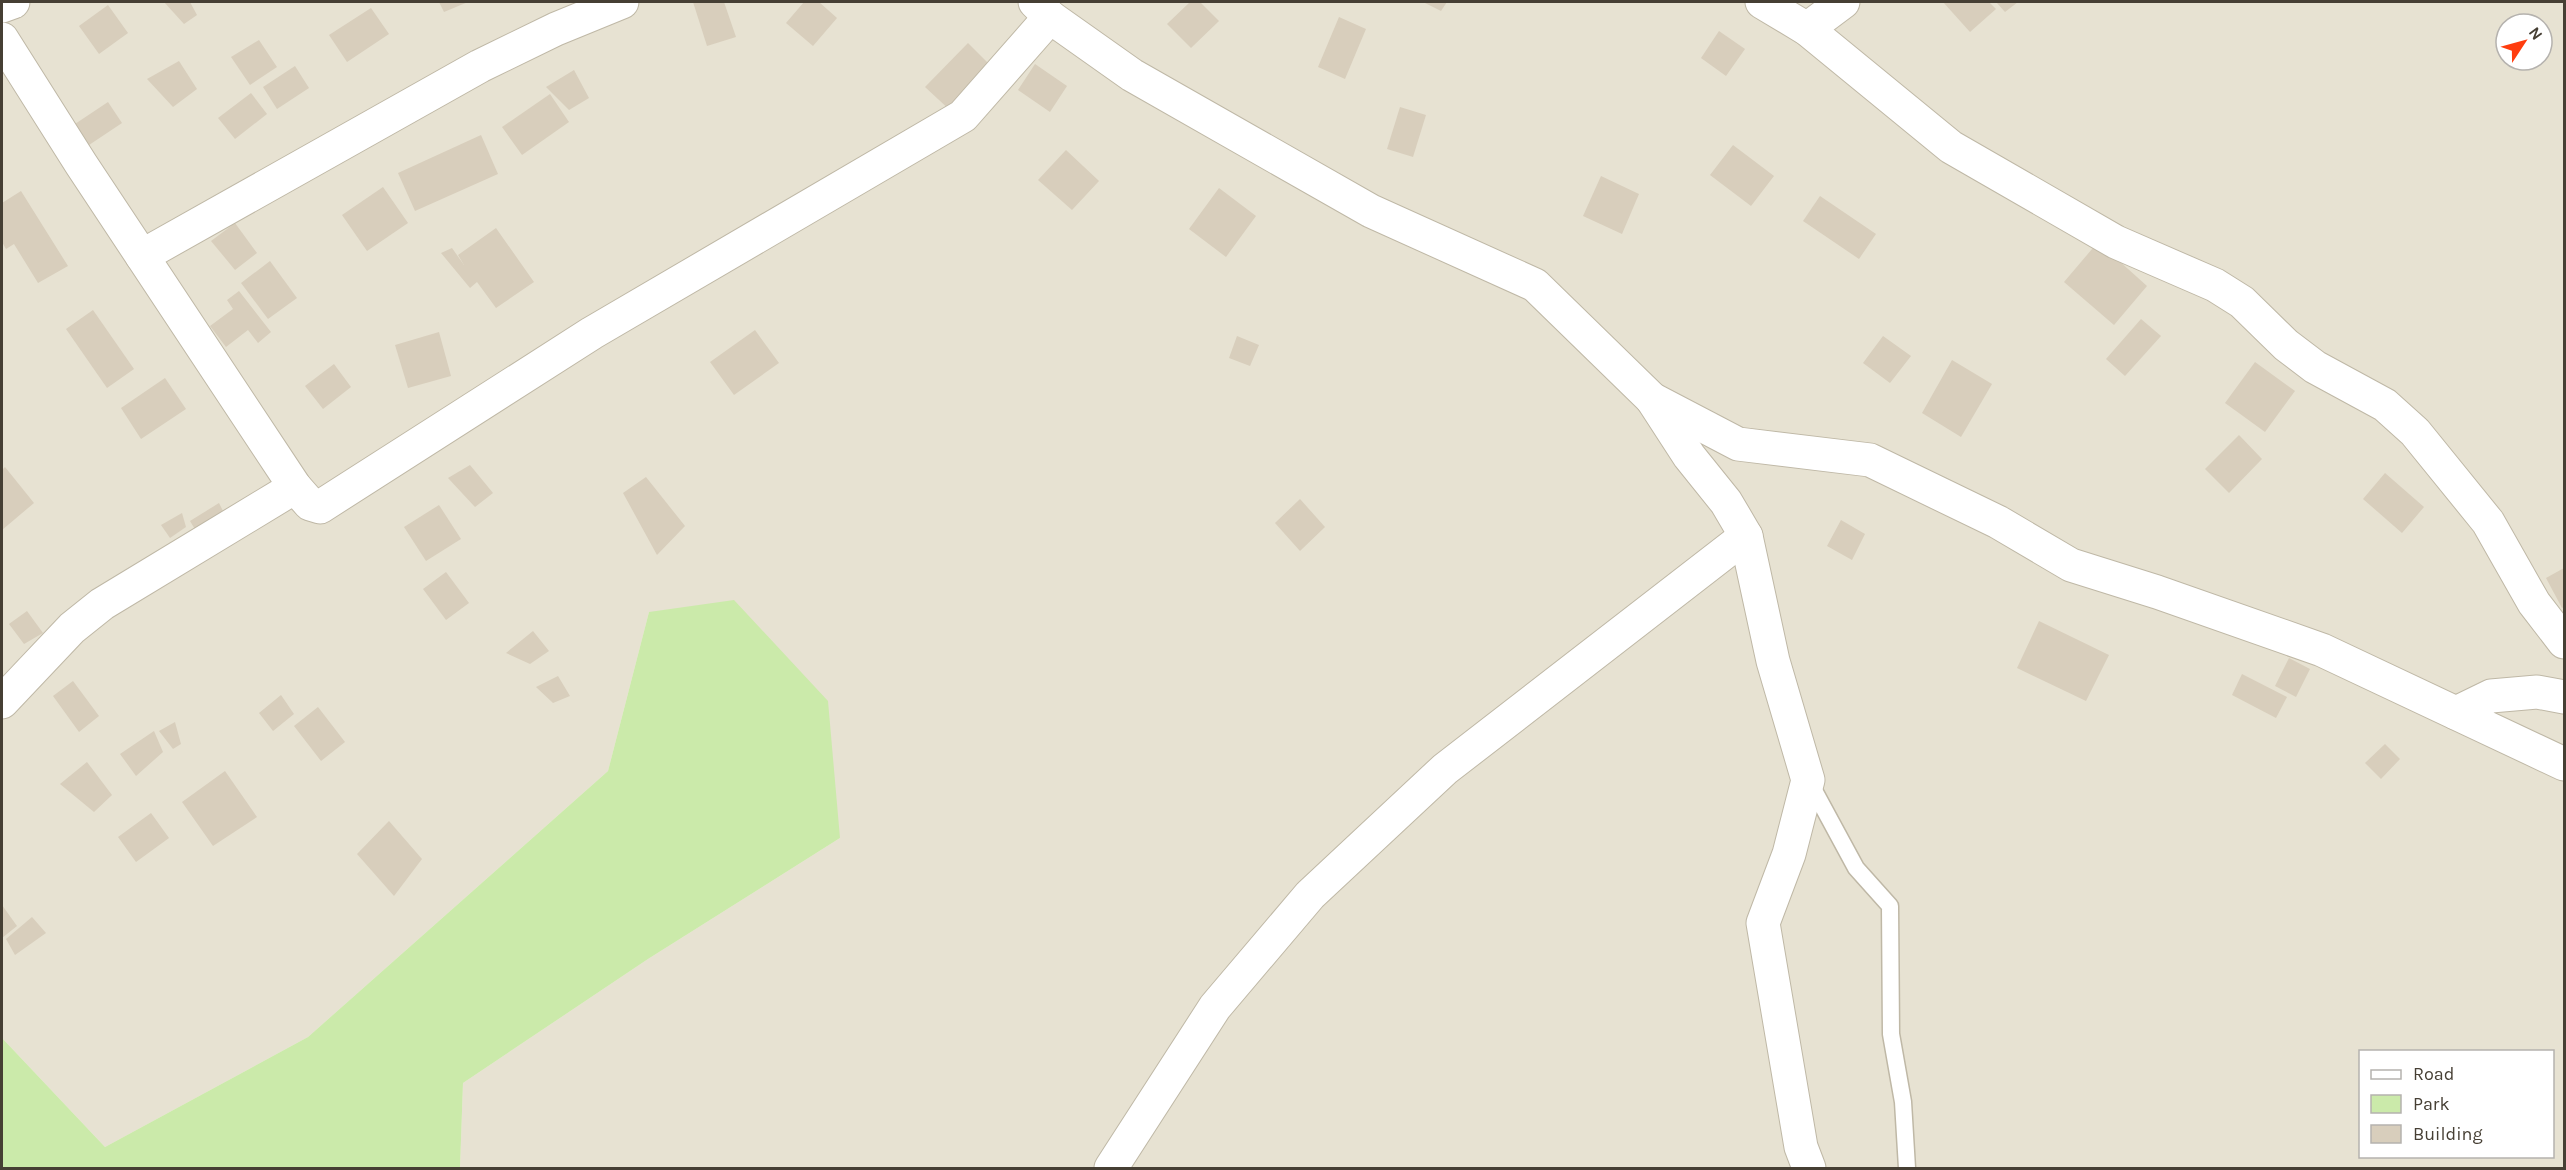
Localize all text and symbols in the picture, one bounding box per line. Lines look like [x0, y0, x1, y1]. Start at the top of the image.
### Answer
north arrow [2494, 12, 2554, 72]
text: N [2525, 23, 2547, 44]
legend [2359, 1050, 2554, 1158]
text: Road [2413, 1063, 2454, 1085]
text: Park [2413, 1093, 2450, 1115]
text: Building [2413, 1123, 2483, 1145]

